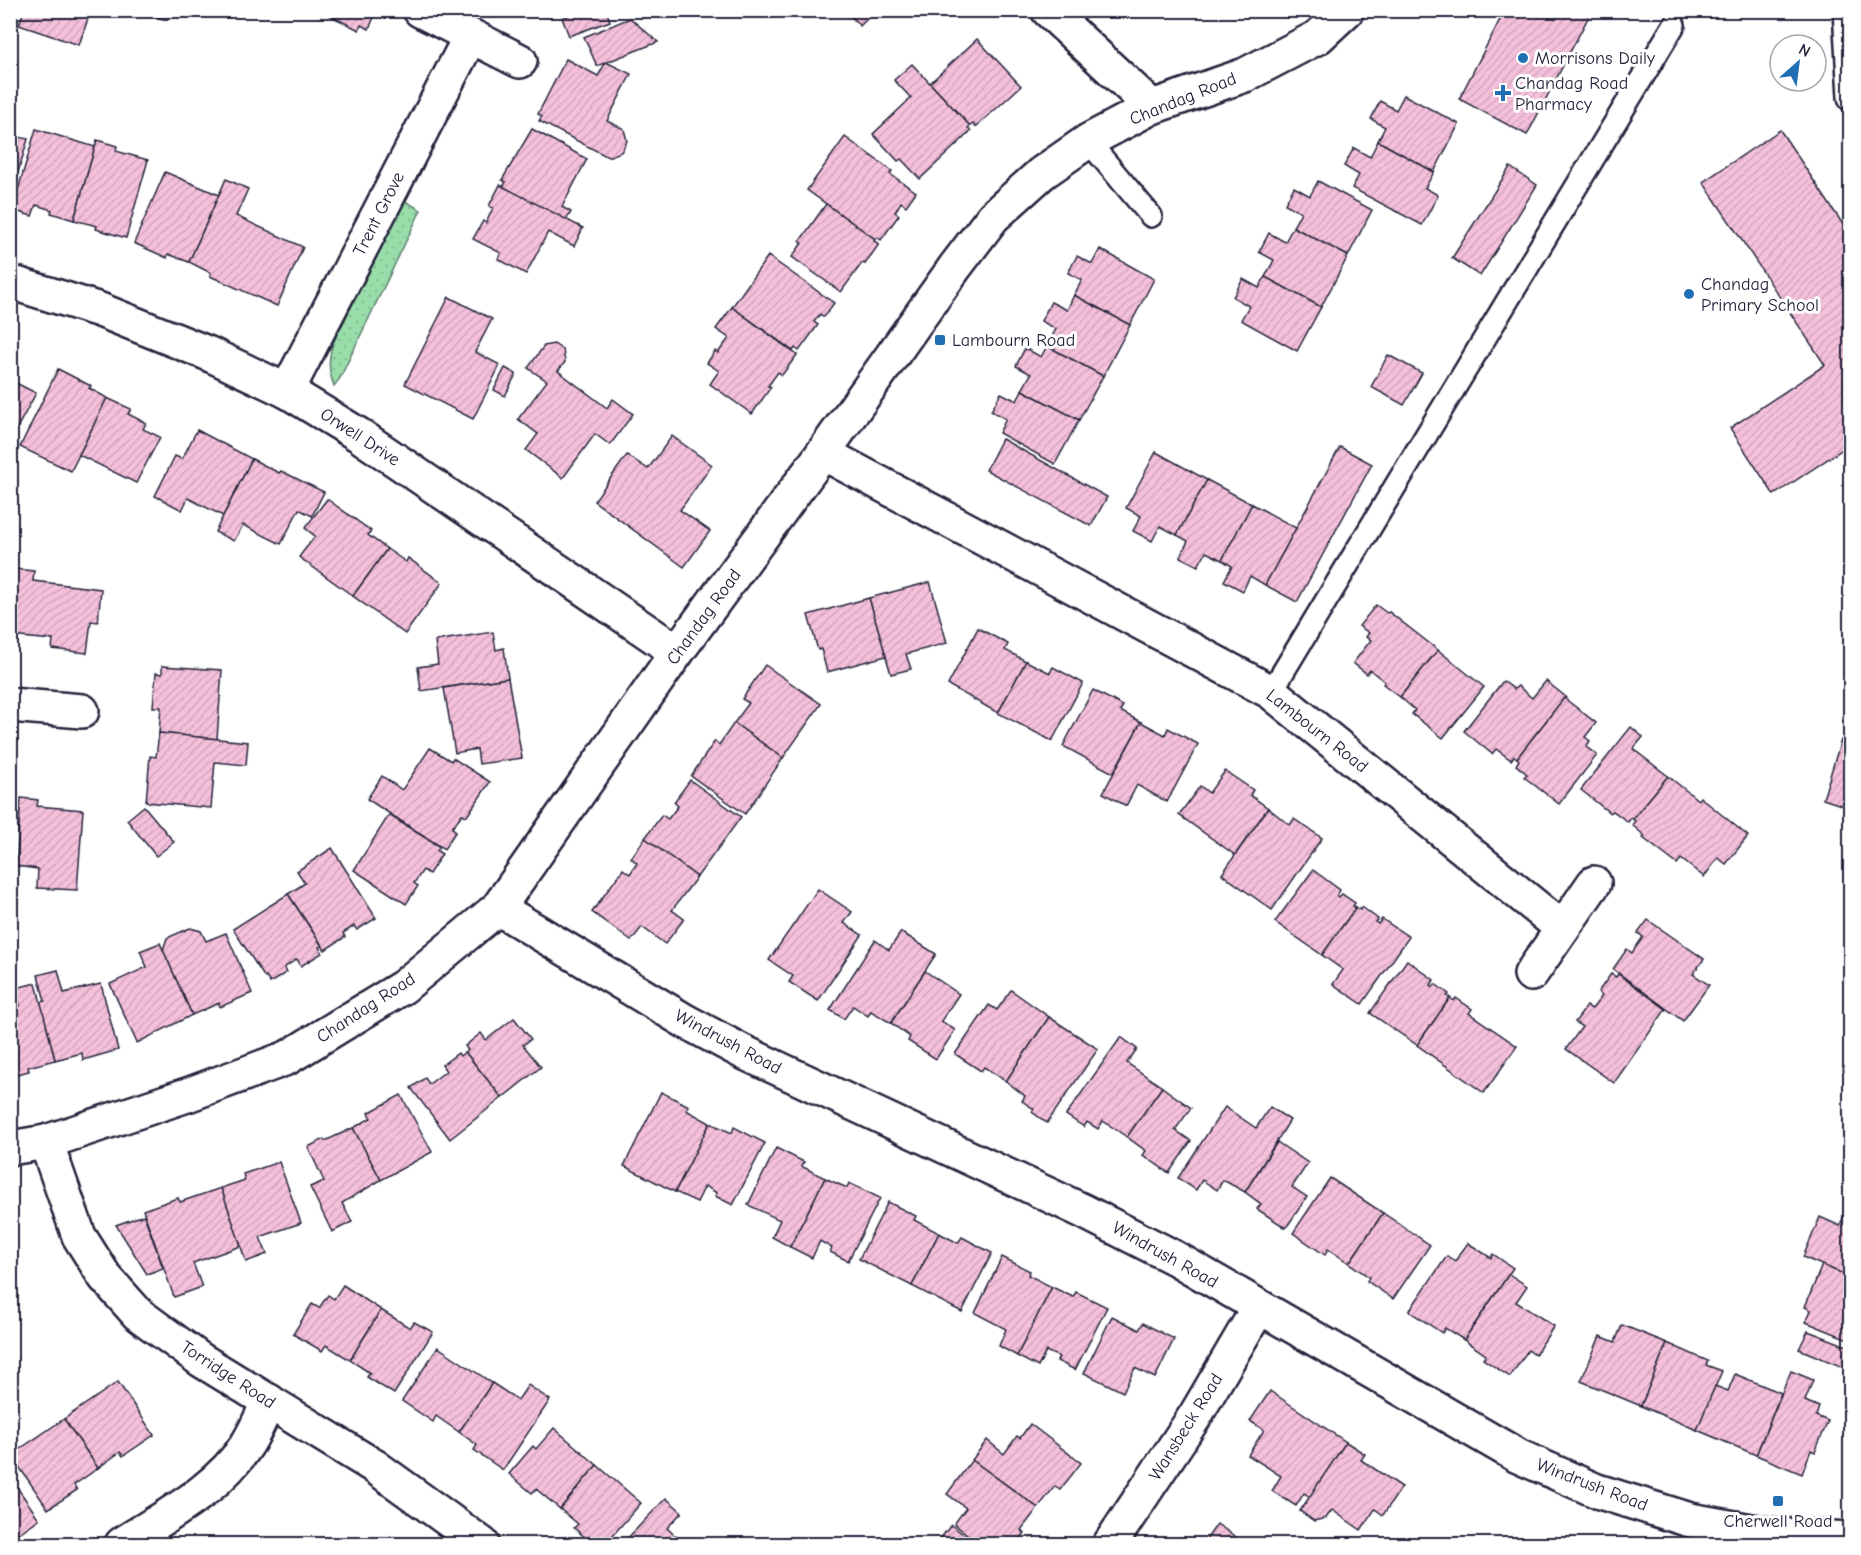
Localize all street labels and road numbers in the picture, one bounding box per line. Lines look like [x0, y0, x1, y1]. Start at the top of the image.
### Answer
street label: Chandag Road [1127, 68, 1239, 130]
street label: Trent Grove [349, 168, 409, 260]
street label: Orwell Drive [316, 403, 404, 471]
street label: Chandag Road [662, 565, 746, 669]
street label: Lambourn Road [1262, 685, 1372, 777]
street label: Chandag Road [313, 968, 419, 1048]
street label: Windrush Road [671, 1005, 785, 1079]
street label: Windrush Road [1109, 1217, 1221, 1293]
street label: Torridge Road [177, 1337, 279, 1413]
street label: Wansbeck Road [1145, 1370, 1227, 1484]
street label: Windrush Road [1533, 1454, 1651, 1516]

